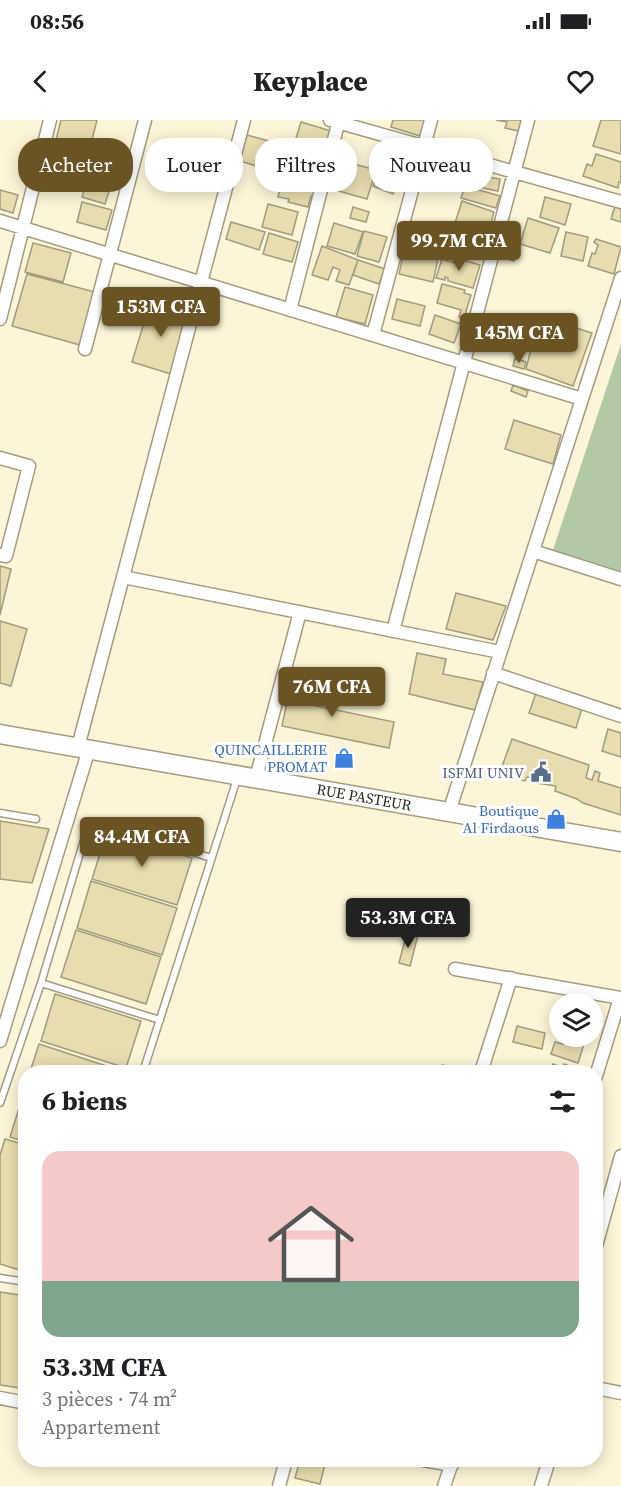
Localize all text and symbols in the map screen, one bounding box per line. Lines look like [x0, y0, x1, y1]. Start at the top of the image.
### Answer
text: 08:56 [30, 6, 84, 36]
text: Keyplace [253, 63, 368, 100]
icon: back [24, 65, 57, 98]
icon: heart [564, 65, 597, 98]
chip: Acheter [18, 138, 133, 192]
chip: Louer [145, 138, 243, 192]
chip: Filtres [255, 138, 357, 192]
chip: Nouveau [369, 138, 493, 192]
pin: 99.7M CFA [390, 221, 528, 272]
text: 99.7M CFA [411, 226, 507, 254]
pin: 153M CFA [99, 287, 223, 338]
text: 153M CFA [116, 292, 206, 320]
pin: 145M CFA [457, 313, 581, 364]
text: 145M CFA [474, 318, 564, 346]
pin: 76M CFA [277, 667, 387, 718]
text: 76M CFA [292, 672, 372, 700]
place label: QUINCAILLERIE PROMAT [214, 739, 327, 777]
shop icon: QUINCAILLERIE PROMAT [332, 746, 356, 770]
public building icon: ISFMI UNIV [529, 760, 553, 784]
place label: ISFMI UNIV [442, 762, 524, 783]
street label: RUE PASTEUR [315, 778, 413, 816]
place label: Boutique Al Firdaous [463, 800, 539, 838]
shop icon: Boutique Al Firdaous [544, 807, 568, 831]
pin: 84.4M CFA [73, 817, 211, 868]
text: 84.4M CFA [94, 822, 190, 850]
pin: 53.3M CFA [339, 898, 477, 949]
text: 53.3M CFA [360, 903, 456, 931]
map controls [549, 993, 603, 1047]
button: layers [549, 993, 603, 1047]
text: 6 biens [42, 1083, 127, 1119]
icon: filters [546, 1085, 579, 1118]
icon: home [257, 1190, 365, 1298]
text: 53.3M CFA [42, 1349, 167, 1385]
text: 3 pièces · 74 m² [42, 1385, 177, 1413]
text: Appartement [42, 1413, 160, 1441]

